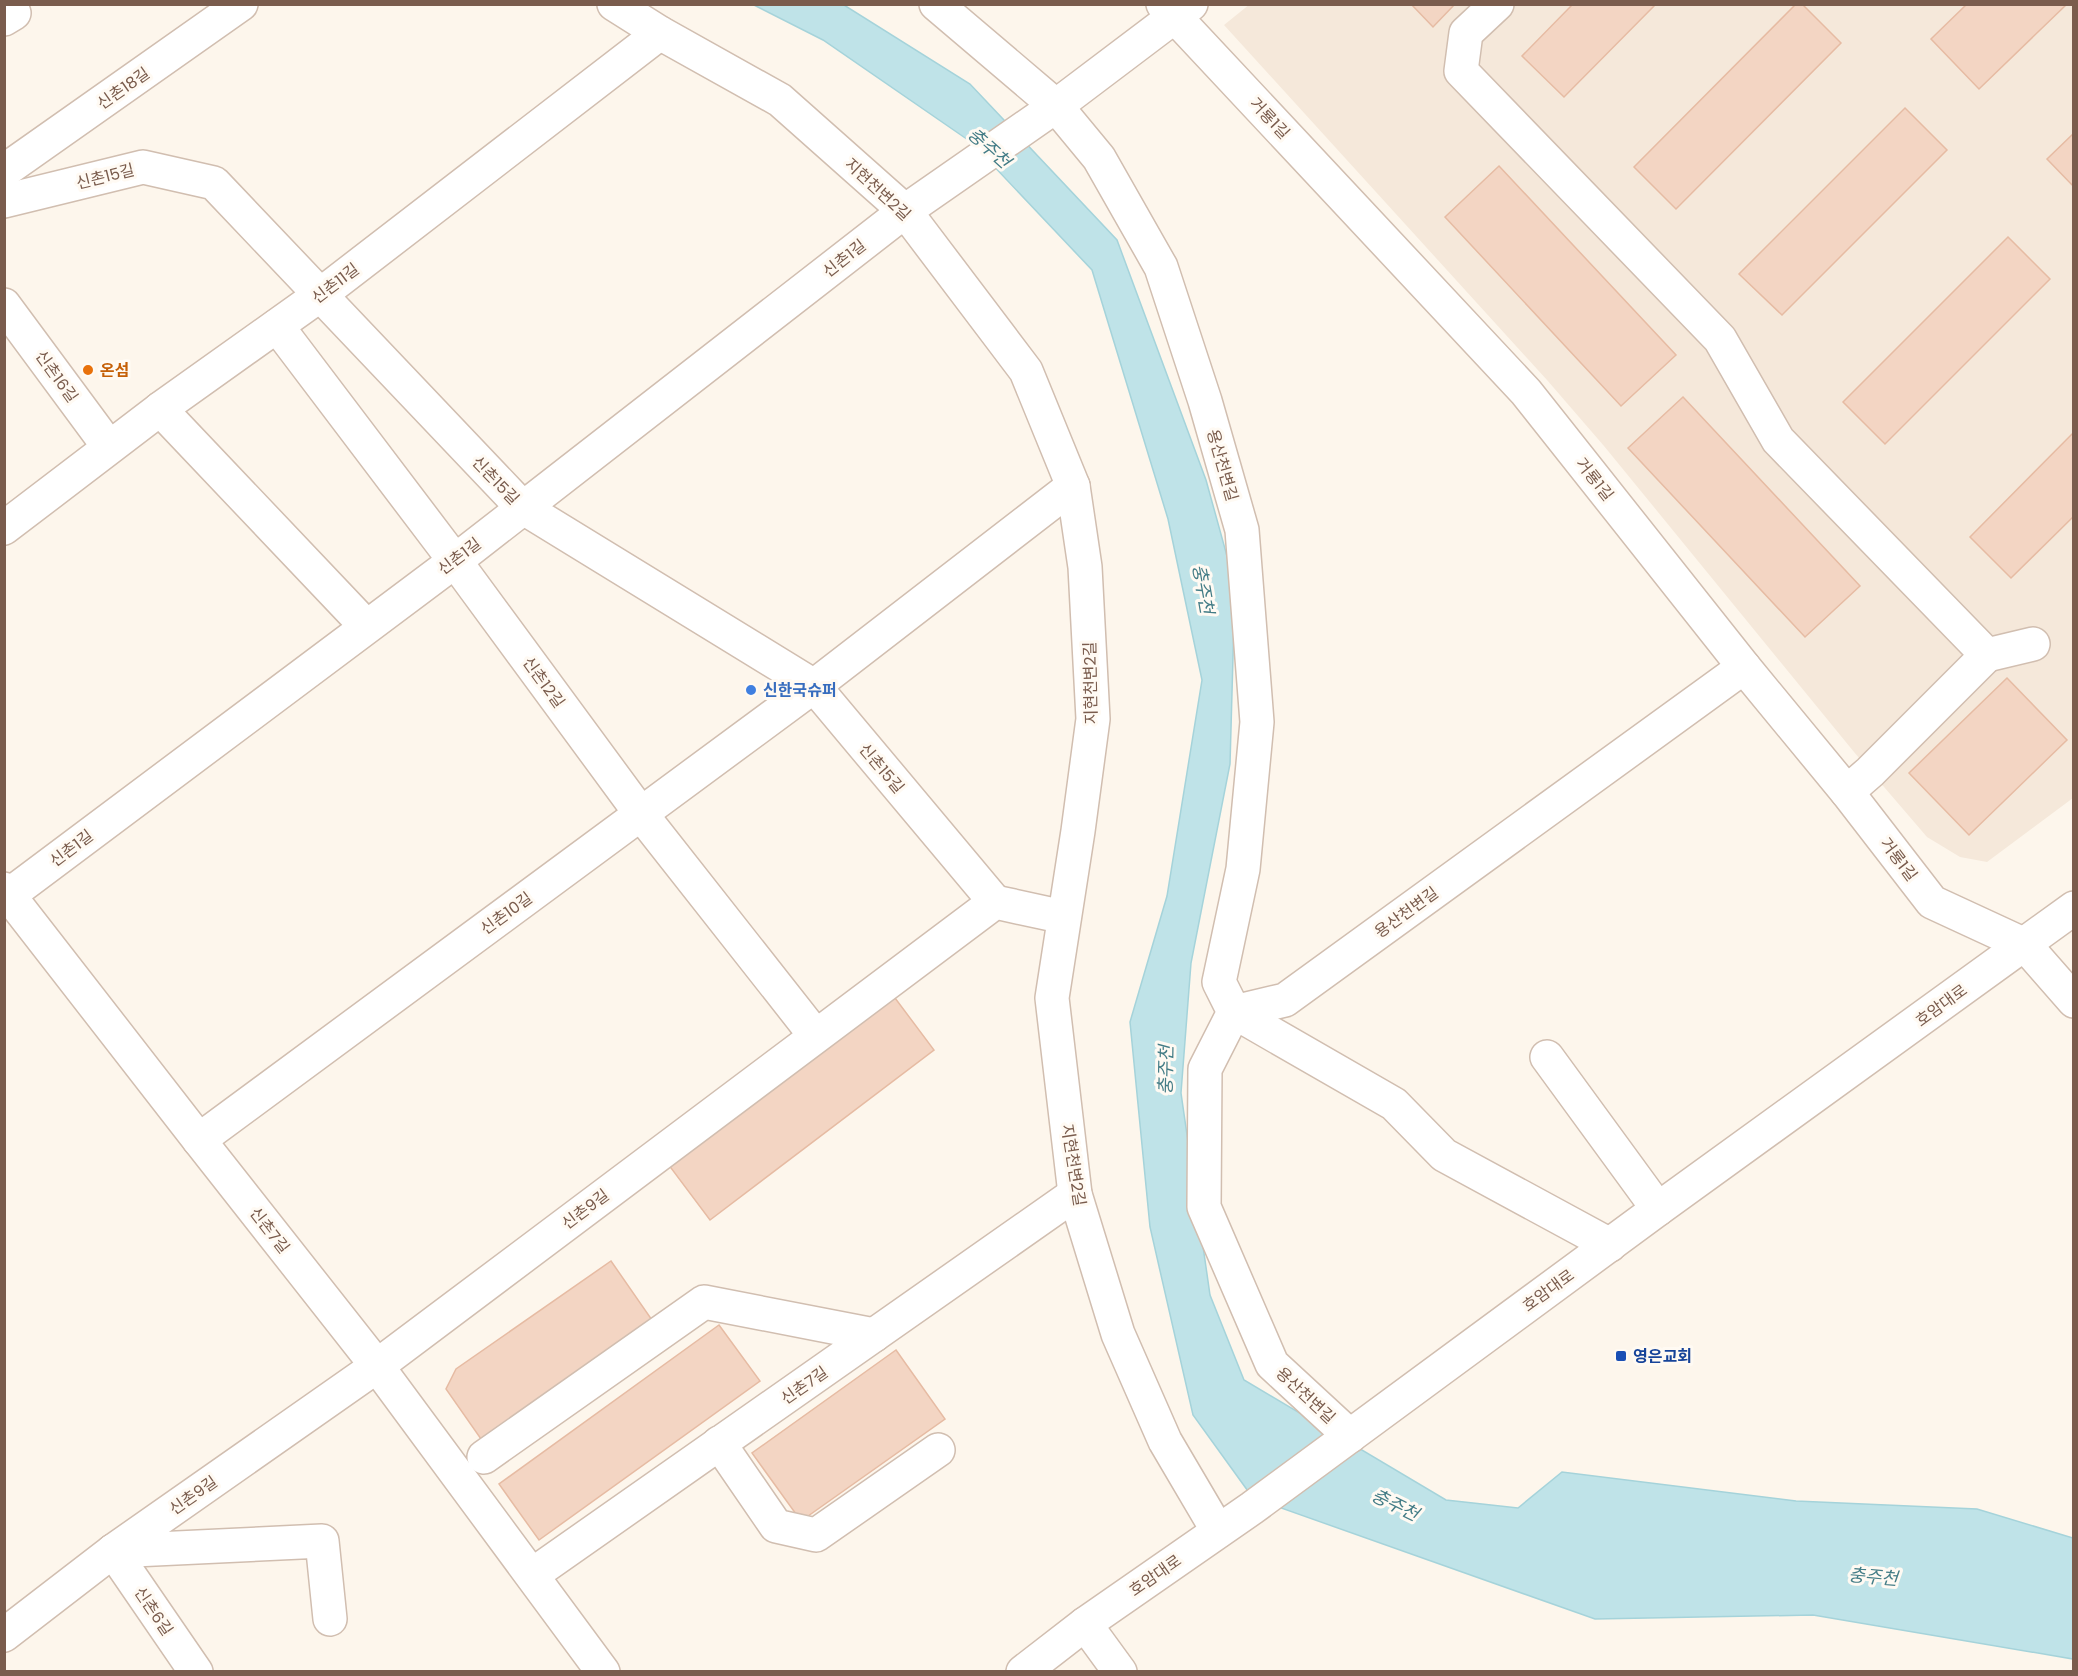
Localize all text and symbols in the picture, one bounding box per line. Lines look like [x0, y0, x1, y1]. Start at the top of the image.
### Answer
street label: 신촌18길 [92, 62, 154, 115]
street label: 거룡1길 [1244, 92, 1295, 144]
water label: 충주천 [963, 122, 1018, 175]
street label: 지현천변2길 [840, 153, 916, 226]
street label: 신촌15길 [74, 158, 137, 195]
street label: 신촌1길 [818, 234, 871, 283]
street label: 신촌11길 [307, 258, 364, 309]
street label: 신촌16길 [30, 345, 83, 407]
place label: 온섬 [100, 359, 129, 382]
marker: 온섬 [81, 363, 95, 377]
street label: 용산천변길 [1201, 427, 1244, 504]
street label: 신촌15길 [467, 451, 525, 510]
street label: 거룡1길 [1570, 453, 1619, 506]
street label: 신촌1길 [433, 532, 486, 580]
water label: 충주천 [1187, 562, 1221, 618]
street label: 지현천변2길 [1078, 641, 1103, 725]
street label: 신촌12길 [517, 652, 570, 713]
place label: 신한국슈퍼 [763, 679, 837, 702]
marker: 신한국슈퍼 [744, 683, 758, 697]
street label: 신촌15길 [854, 738, 909, 798]
street label: 신촌1길 [45, 824, 98, 872]
street label: 거룡1길 [1875, 833, 1923, 886]
street label: 용산천변길 [1370, 881, 1443, 943]
street label: 신촌10길 [476, 887, 537, 940]
street label: 호암대로 [1911, 979, 1972, 1032]
water label: 충주천 [1153, 1043, 1178, 1095]
street label: 지현천변2길 [1056, 1122, 1091, 1208]
street label: 신촌9길 [557, 1184, 614, 1235]
street label: 신촌7길 [244, 1202, 295, 1258]
street label: 호암대로 [1518, 1264, 1579, 1317]
place label: 영은교회 [1633, 1345, 1692, 1368]
marker: 영은교회 [1614, 1349, 1628, 1363]
street label: 신촌7길 [776, 1361, 833, 1410]
street label: 용산천변길 [1271, 1362, 1340, 1429]
street label: 신촌9길 [164, 1470, 222, 1520]
water label: 충주천 [1367, 1482, 1425, 1528]
street label: 호암대로 [1125, 1549, 1186, 1602]
water label: 충주천 [1847, 1562, 1901, 1591]
street label: 신촌6길 [129, 1582, 178, 1640]

